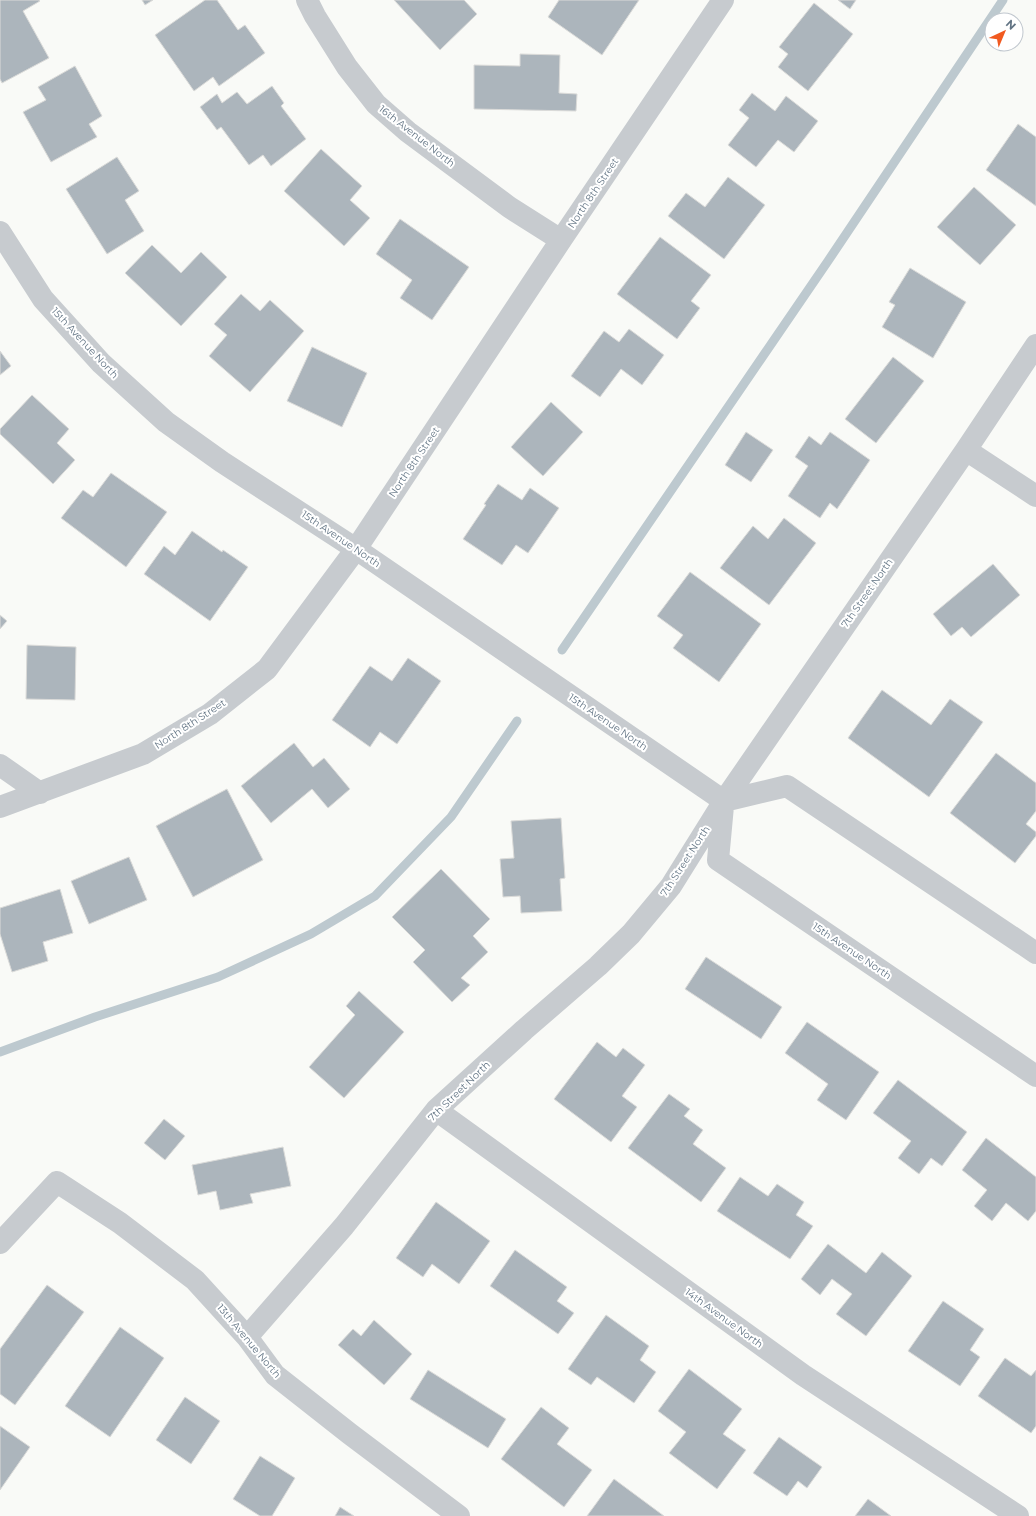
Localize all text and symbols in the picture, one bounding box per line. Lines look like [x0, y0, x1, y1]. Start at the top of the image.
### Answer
north arrow [984, 12, 1024, 52]
text: N [1003, 17, 1019, 33]
street label: 16th Avenue North [376, 102, 458, 170]
street label: North 8th Street [565, 155, 621, 231]
street label: 15th Avenue North [49, 305, 121, 381]
street label: North 8th Street [386, 424, 442, 500]
street label: 15th Avenue North [299, 508, 383, 570]
street label: 7th Street North [838, 556, 896, 630]
street label: 15th Avenue North [566, 691, 650, 753]
street label: North 8th Street [152, 696, 228, 752]
street label: 7th Street North [657, 823, 713, 899]
street label: 15th Avenue North [810, 920, 894, 982]
street label: 7th Street North [425, 1058, 493, 1124]
street label: 14th Avenue North [682, 1285, 766, 1351]
street label: 13th Avenue North [214, 1301, 284, 1381]

